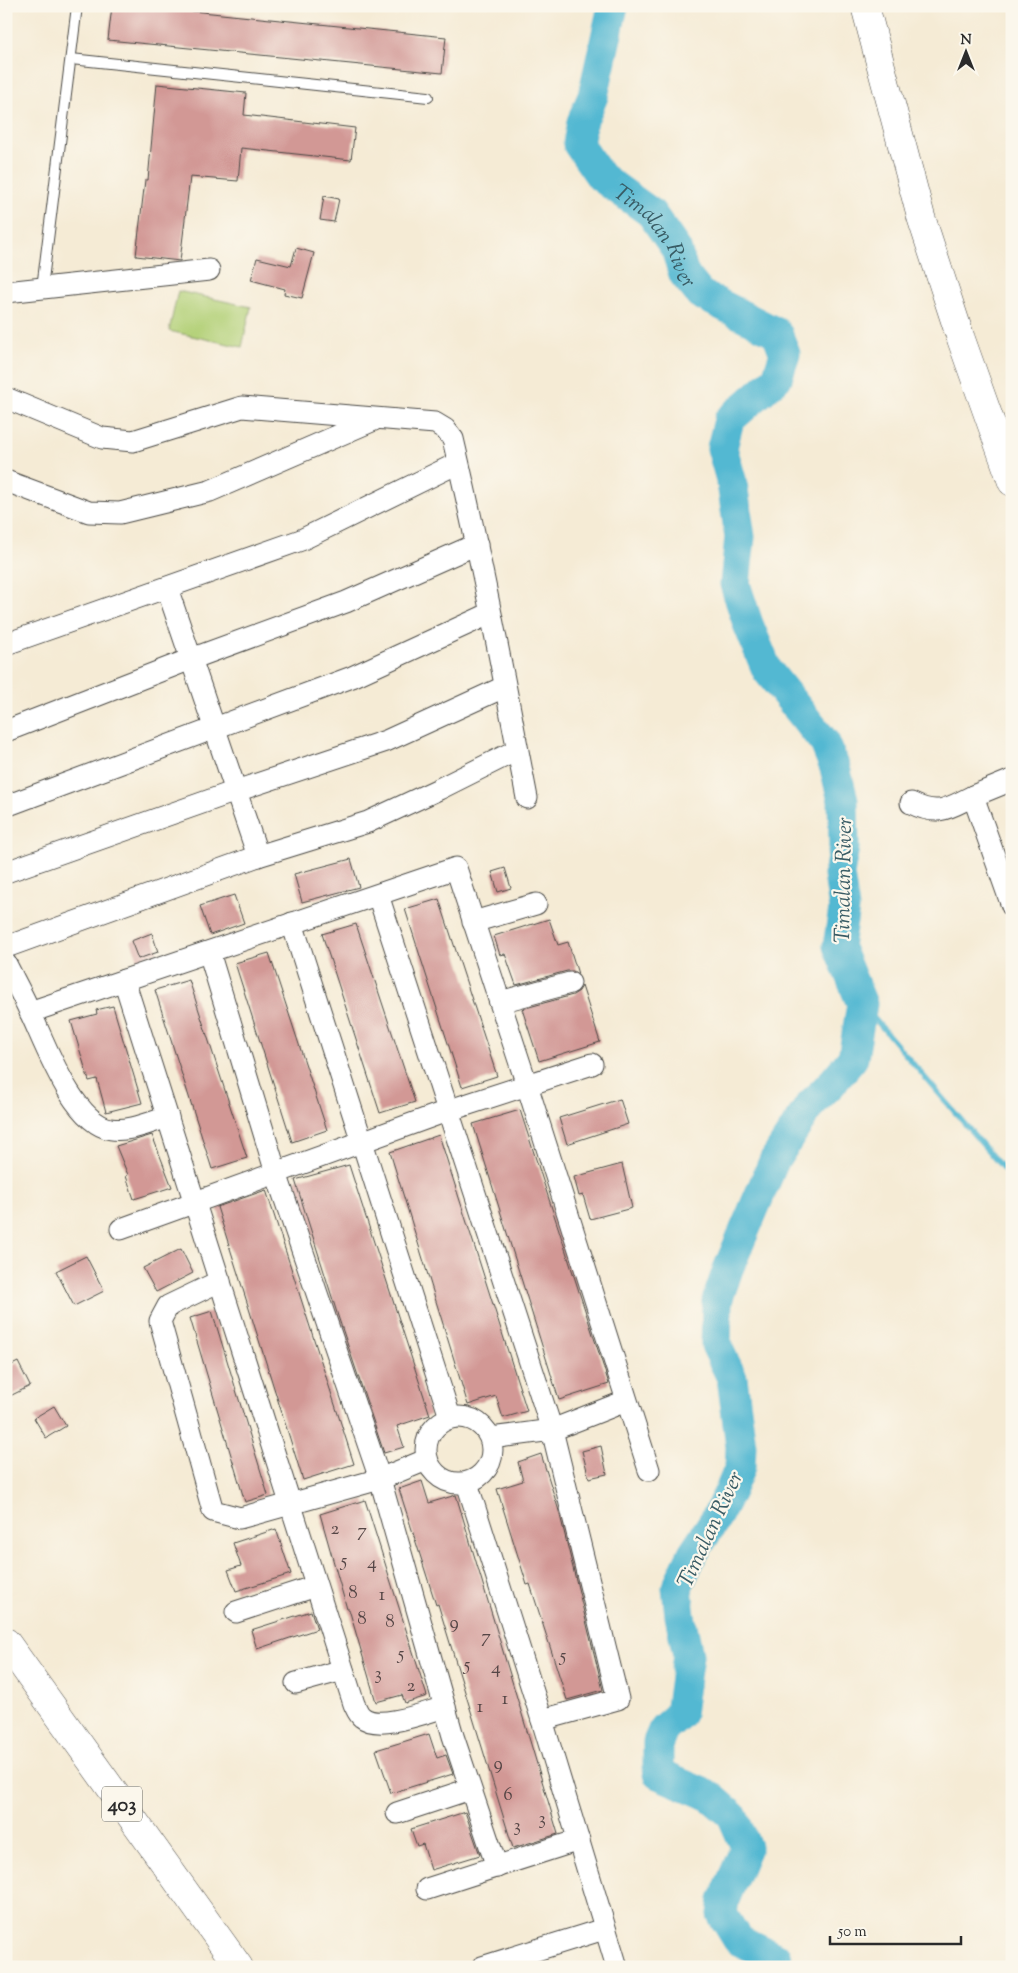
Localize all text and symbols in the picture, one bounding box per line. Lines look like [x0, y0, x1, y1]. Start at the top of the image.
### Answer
north arrow [940, 28, 990, 78]
text: N [960, 31, 972, 51]
water label: Timalan River [605, 178, 703, 296]
water label: Timalan River [828, 817, 862, 943]
water label: Timalan River [671, 1466, 753, 1594]
house number: 2 [331, 1516, 340, 1543]
house number: 7 [357, 1518, 367, 1545]
house number: 5 [340, 1548, 348, 1575]
house number: 4 [367, 1550, 377, 1577]
house number: 8 [348, 1580, 358, 1607]
house number: 1 [379, 1582, 386, 1609]
house number: 8 [357, 1606, 367, 1633]
house number: 8 [385, 1609, 395, 1636]
house number: 9 [449, 1610, 459, 1637]
house number: 7 [481, 1624, 491, 1651]
house number: 5 [397, 1641, 405, 1668]
house number: 5 [559, 1643, 567, 1670]
house number: 5 [463, 1652, 471, 1679]
house number: 4 [491, 1655, 501, 1682]
house number: 3 [374, 1661, 382, 1688]
house number: 2 [407, 1673, 416, 1700]
house number: 1 [502, 1686, 509, 1713]
house number: 1 [477, 1694, 484, 1721]
house number: 9 [493, 1751, 503, 1778]
house number: 6 [503, 1782, 513, 1809]
road number: 403 [102, 1786, 142, 1822]
house number: 3 [538, 1806, 546, 1833]
house number: 3 [513, 1813, 521, 1840]
scale bar [830, 1913, 962, 1945]
text: 50 m [837, 1922, 867, 1943]

